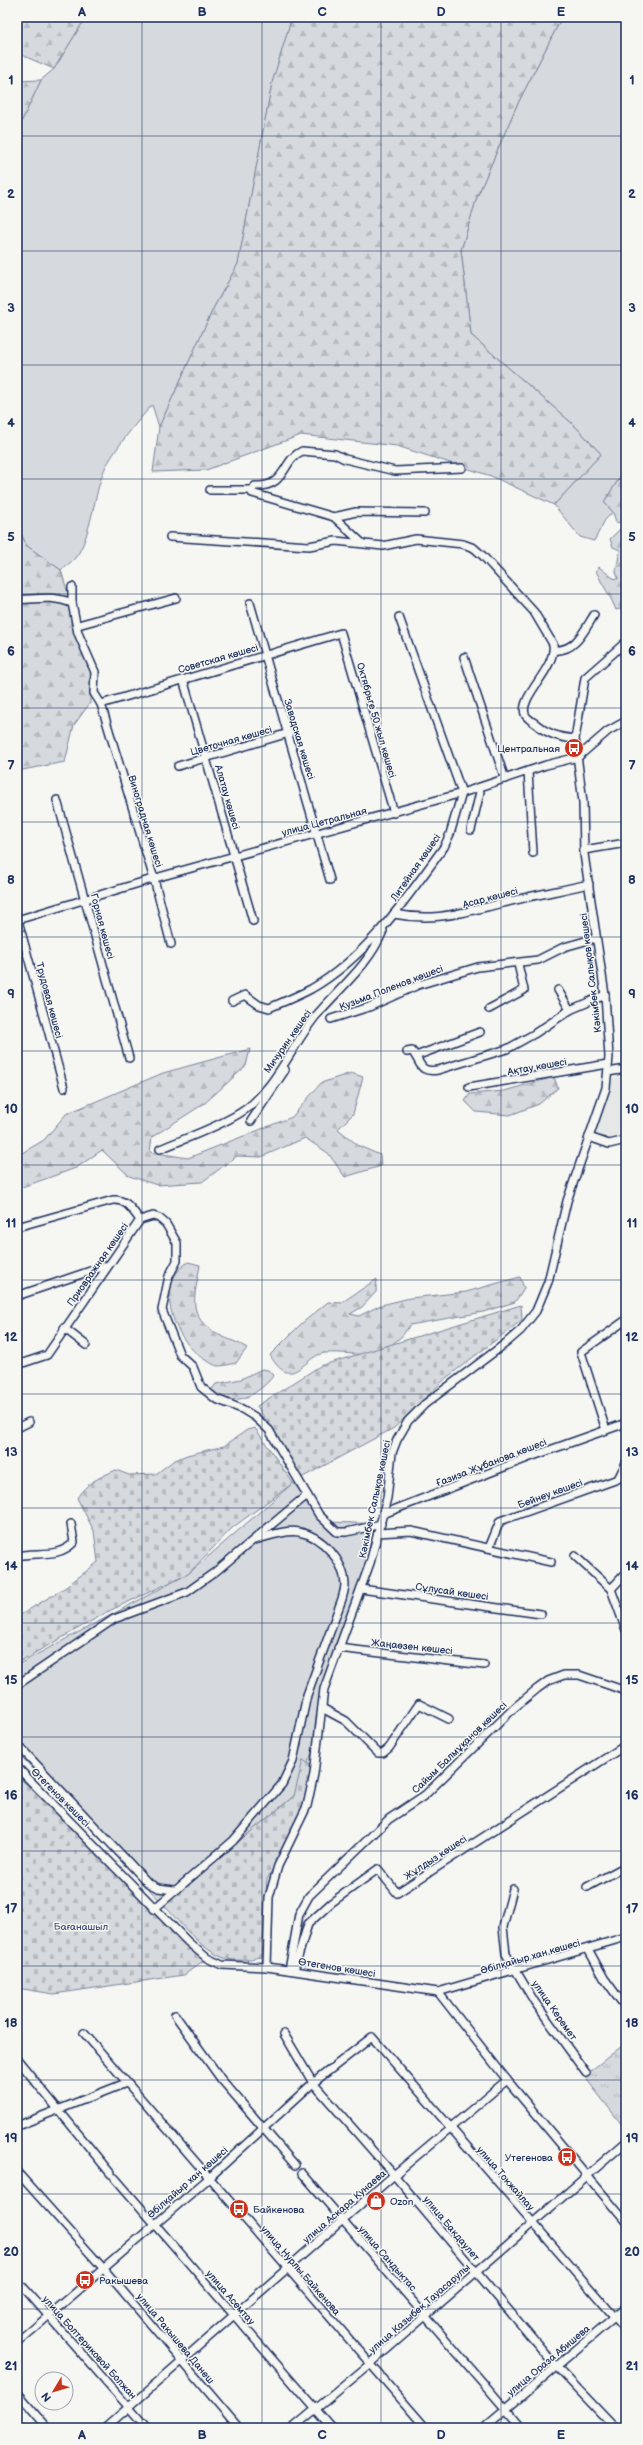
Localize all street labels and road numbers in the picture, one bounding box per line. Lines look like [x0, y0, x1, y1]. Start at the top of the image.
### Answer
street label: Советская көшесі [177, 642, 260, 676]
street label: Октябрьге 50 жыл көшесі [354, 661, 398, 779]
street label: Заводская көшесі [281, 698, 317, 781]
street label: Цветочная көшесі [189, 724, 274, 758]
street label: Алатау көшесі [212, 763, 242, 831]
street label: Виноградная көшесі [125, 774, 165, 869]
street label: улица Цетральная [280, 805, 369, 839]
street label: Литейная көшесі [388, 832, 443, 904]
street label: Асар көшесі [460, 885, 519, 911]
street label: Горная көшесі [87, 892, 117, 960]
street label: Кәкімбек Салықов көшесі [578, 912, 604, 1033]
street label: Трудовая көшесі [33, 961, 65, 1040]
street label: Кузьма Поленов көшесі [338, 963, 445, 1013]
street label: Мичурин көшесі [261, 1008, 314, 1076]
street label: Ақтау көшесі [506, 1056, 568, 1078]
street label: Приовражная көшесі [65, 1221, 131, 1308]
street label: Ғазиза Жұбанова көшесі [434, 1436, 548, 1490]
street label: Кәкімбек Салықов көшесі [357, 1439, 393, 1559]
street label: Бейнеу көшесі [516, 1477, 584, 1511]
street label: Сұлусай көшесі [415, 1581, 489, 1603]
street label: Жаңаөзен көшесі [371, 1637, 453, 1657]
street label: Сайым Балмұқанов көшесі [410, 1699, 510, 1796]
street label: Өтегенов көшесі [28, 1766, 92, 1830]
street label: Жұлдыз көшесі [402, 1833, 469, 1883]
street label: Әбілқайыр хан көшесі [479, 1937, 581, 1977]
street label: Өтегенов көшесі [297, 1956, 376, 1980]
street label: улица Керемет [529, 1978, 579, 2043]
street label: Әбілқайыр хан көшесі [145, 2144, 230, 2221]
street label: улица Токжайлау [474, 2144, 537, 2214]
street label: улица Аскара Кунаева [301, 2167, 389, 2246]
street label: улица Бакдаулет [421, 2194, 482, 2264]
street label: улица Нурлы Байкенова [258, 2223, 343, 2318]
street label: улица Сандыктас [356, 2224, 419, 2294]
street label: улица Казыбек Тауасарулы [367, 2262, 473, 2356]
street label: улица Асемтау [203, 2268, 257, 2328]
street label: улица Ракышева Данеш [134, 2291, 217, 2386]
street label: улица Болтериковой Болжан [40, 2294, 139, 2402]
street label: улица Ораза Абишева [505, 2323, 592, 2399]

